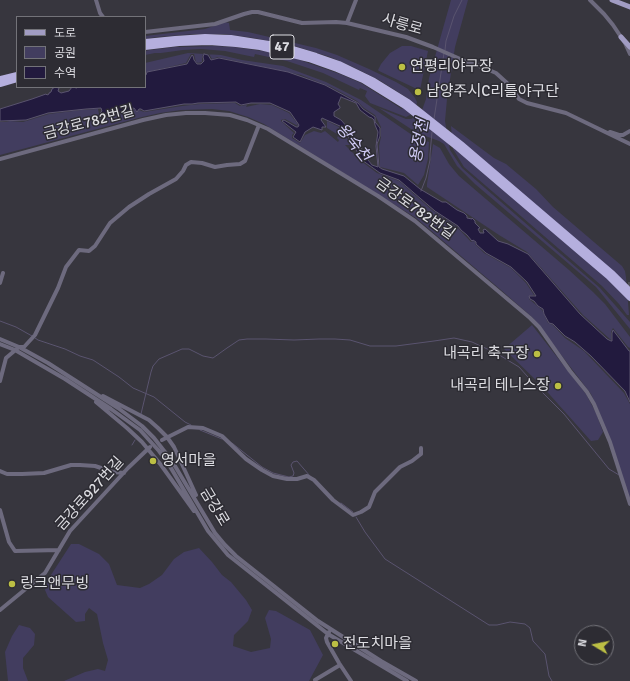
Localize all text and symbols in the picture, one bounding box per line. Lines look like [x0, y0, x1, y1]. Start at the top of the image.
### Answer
street label: 사릉로 [380, 11, 424, 39]
legend [16, 16, 146, 88]
text: 도로 [54, 26, 76, 41]
road number: 47 [270, 35, 294, 59]
text: 공원 [54, 46, 76, 61]
place label: 연평리야구장 [410, 58, 493, 76]
marker: 연평리야구장 [397, 62, 407, 72]
text: 수역 [54, 66, 76, 81]
place label: 남양주시C리틀야구단 [426, 83, 559, 101]
marker: 남양주시C리틀야구단 [413, 87, 423, 97]
street label: 금강로782번길 [42, 102, 136, 144]
water label: 용정천 [407, 118, 433, 164]
water label: 왕숙천 [332, 120, 374, 166]
street label: 금강로782번길 [372, 174, 458, 244]
place label: 내곡리 축구장 [443, 345, 529, 363]
marker: 내곡리 축구장 [532, 349, 542, 359]
place label: 내곡리 테니스장 [450, 377, 550, 395]
marker: 내곡리 테니스장 [553, 381, 563, 391]
place label: 영서마을 [161, 452, 216, 470]
street label: 금강로927번길 [52, 453, 128, 535]
marker: 영서마을 [148, 456, 158, 466]
street label: 금강로 [196, 485, 232, 529]
place label: 링크앤무빙 [20, 575, 89, 593]
marker: 링크앤무빙 [7, 579, 17, 589]
north arrow [574, 625, 614, 665]
place label: 전도치마을 [343, 635, 412, 653]
text: N [576, 638, 590, 648]
marker: 전도치마을 [330, 639, 340, 649]

